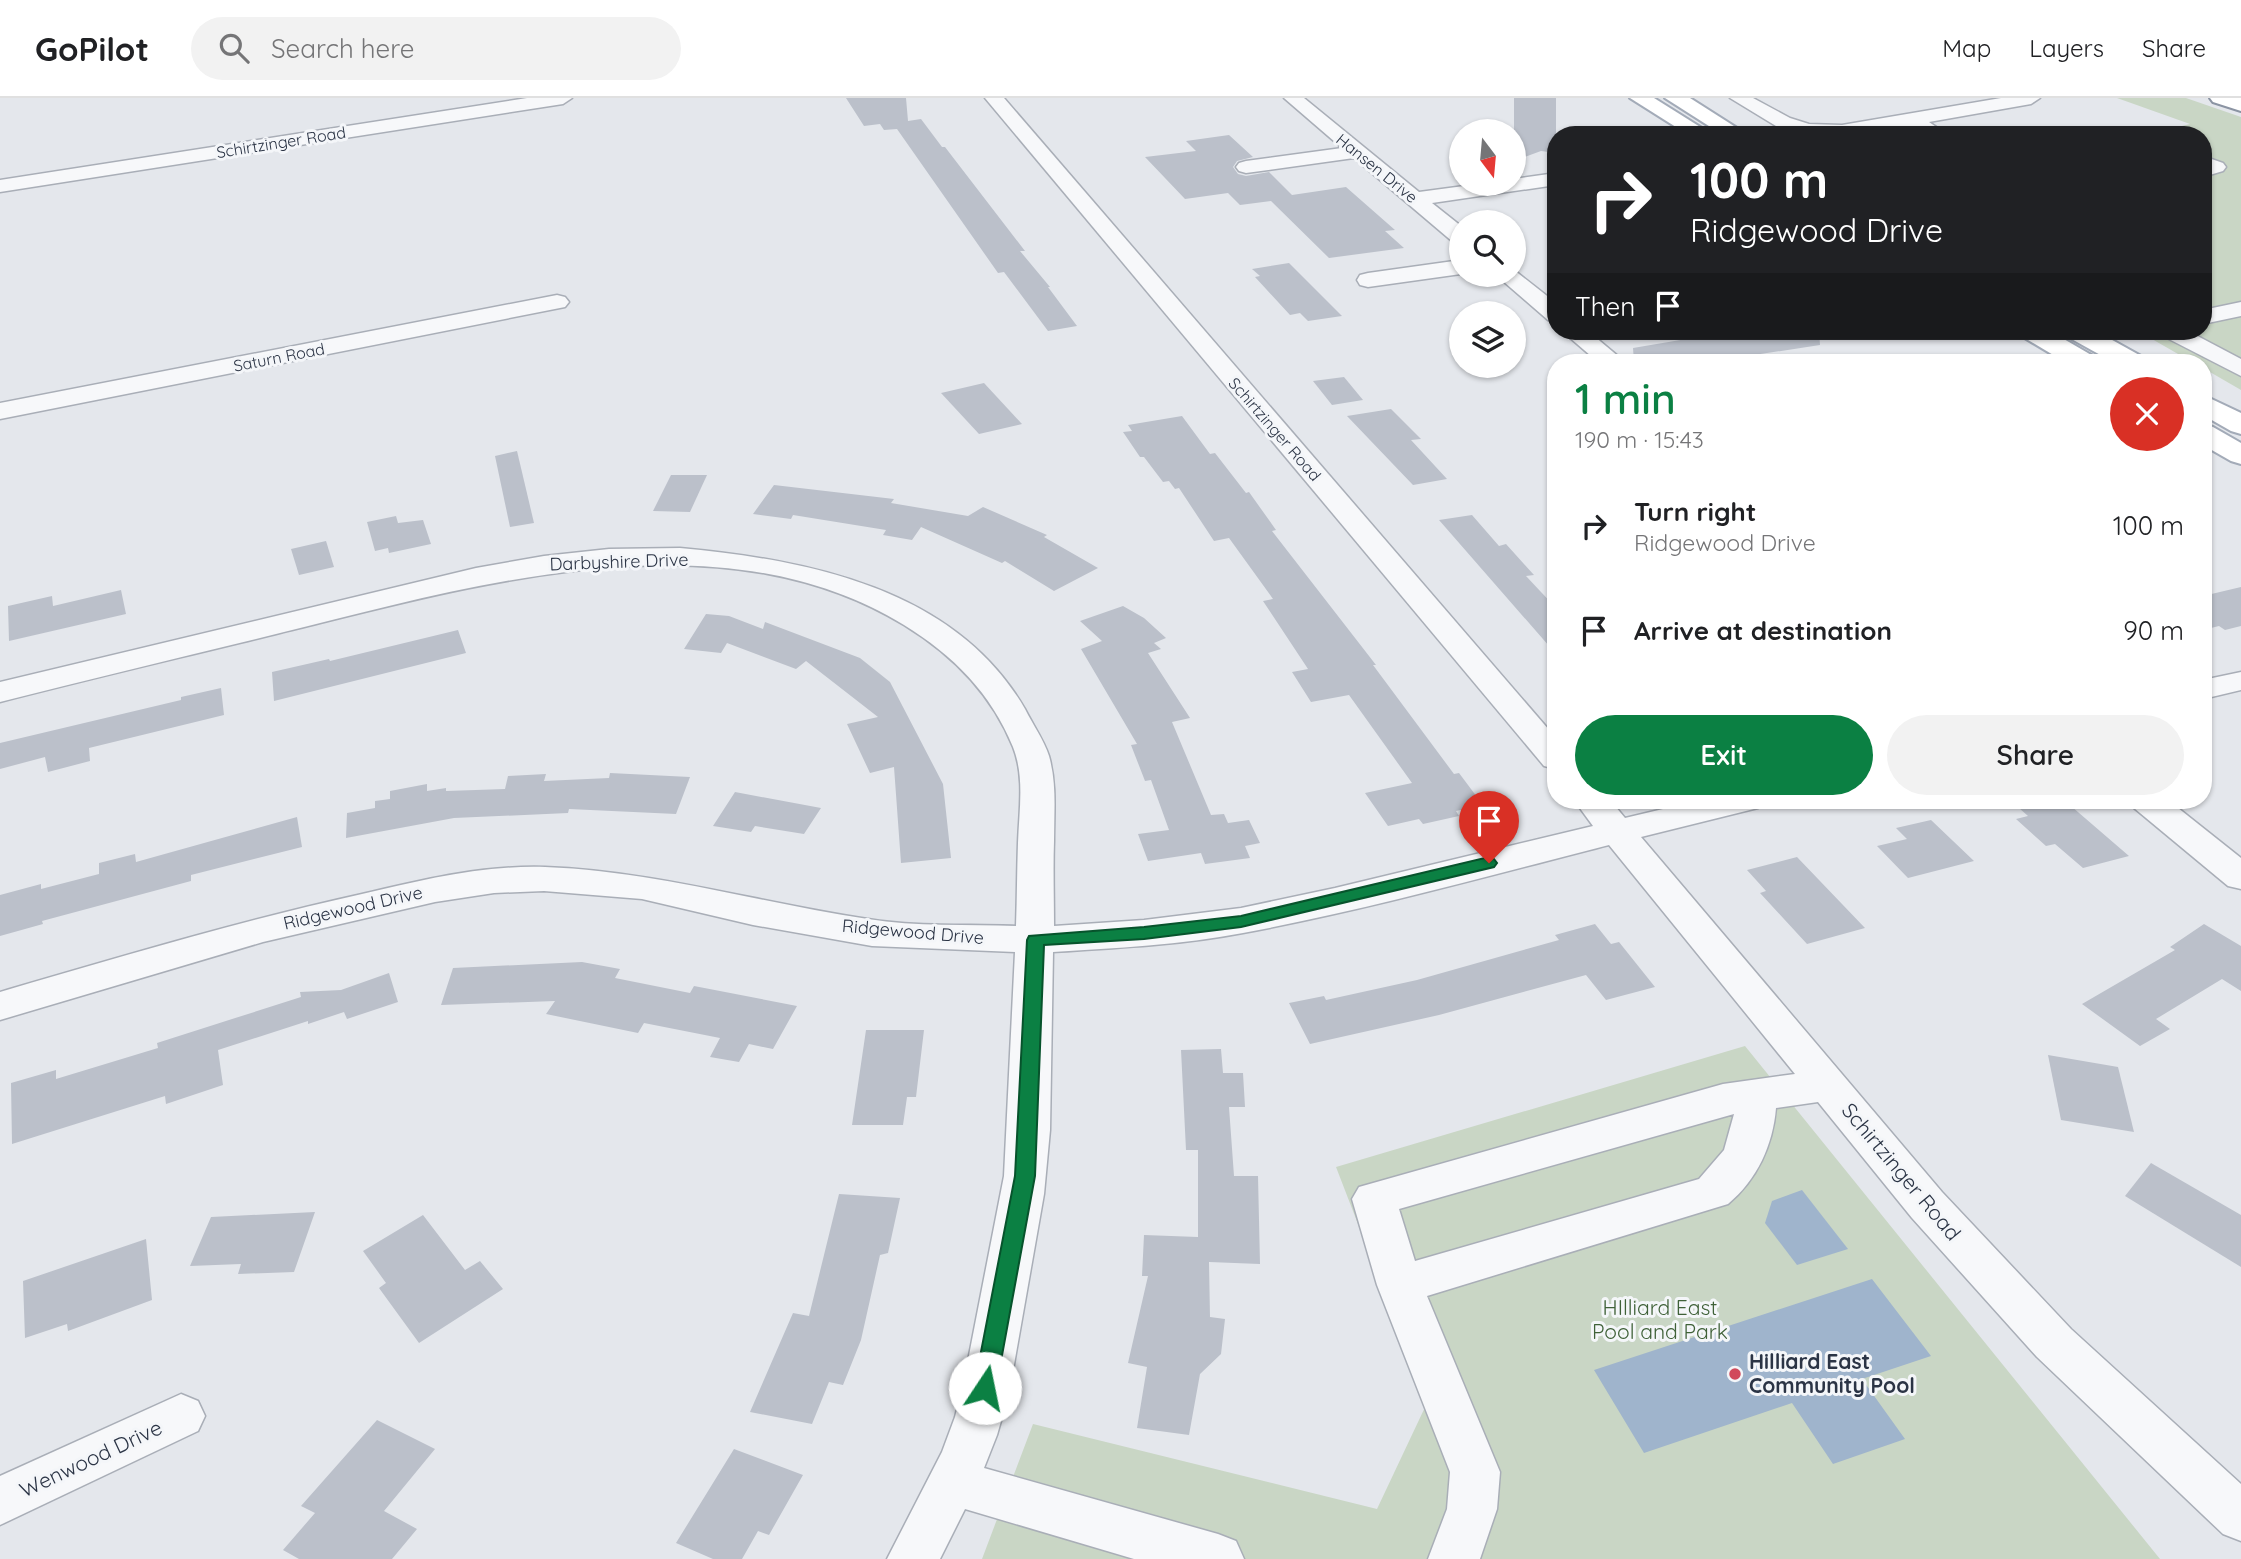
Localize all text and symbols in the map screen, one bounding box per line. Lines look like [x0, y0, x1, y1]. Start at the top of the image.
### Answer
search box [191, 17, 681, 80]
text: GoPilot [35, 28, 149, 69]
icon: search [215, 29, 253, 67]
text: Search here [271, 32, 414, 65]
text: Map [1942, 33, 1991, 63]
text: Layers [2029, 33, 2104, 63]
text: Share [2142, 33, 2206, 63]
north arrow [1449, 119, 1526, 196]
map controls [1449, 119, 1526, 378]
street label: Schirtzinger Road [215, 122, 347, 162]
street label: Hansen Drive [1332, 129, 1422, 207]
text: 100 m [1690, 149, 1828, 210]
icon: right [1575, 154, 1666, 245]
button: search [1449, 210, 1526, 287]
text: Ridgewood Drive [1690, 210, 1943, 250]
icon: arrive [1649, 287, 1687, 325]
text: Then [1575, 290, 1635, 323]
button: layers [1449, 301, 1526, 378]
street label: Saturn Road [232, 338, 326, 376]
text: 1 min [1575, 372, 1676, 425]
street label: Schirtzinger Road [1225, 373, 1325, 485]
button: close [2110, 377, 2184, 451]
text: 190 m · 15:43 [1575, 425, 1704, 454]
text: Turn right [1634, 495, 1756, 528]
icon: right [1575, 507, 1613, 545]
text: 100 m [2113, 509, 2184, 542]
text: Ridgewood Drive [1634, 528, 1816, 557]
street label: Darbyshire Drive [549, 548, 689, 575]
icon: arrive [1575, 612, 1613, 650]
text: Arrive at destination [1634, 614, 1892, 647]
text: 90 m [2123, 614, 2184, 647]
button: Exit [1575, 715, 1873, 795]
button: Share [1887, 715, 2184, 795]
pin [1459, 791, 1519, 863]
icon: arrive [1470, 802, 1508, 840]
street label: Ridgewood Drive [281, 880, 425, 935]
street label: Ridgewood Drive [841, 914, 985, 949]
street label: Schirtzinger Road [1837, 1097, 1967, 1245]
park label: HIlliard East Pool and Park [1592, 1294, 1728, 1344]
place label: Hilliard East Community Pool [1749, 1348, 1915, 1398]
position arrow [948, 1351, 1022, 1425]
marker: Hilliard East Community Pool [1727, 1366, 1743, 1382]
street label: Wenwood Drive [15, 1414, 166, 1502]

